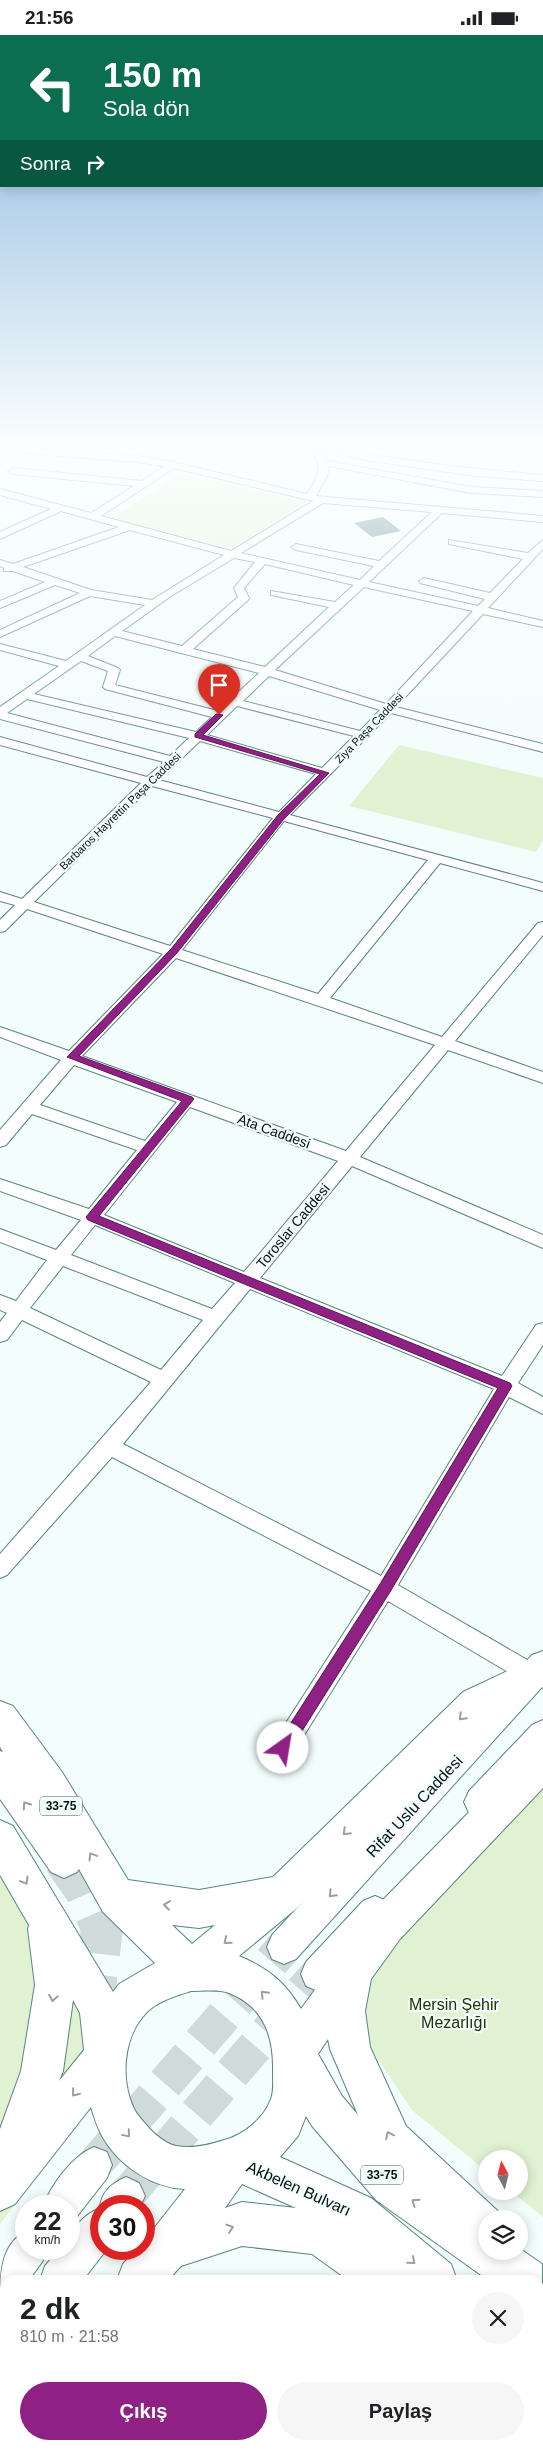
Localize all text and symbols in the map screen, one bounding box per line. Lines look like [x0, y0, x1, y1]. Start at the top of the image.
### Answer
text: 21:56 [25, 7, 74, 28]
icon: left [20, 55, 85, 120]
text: 150 m [103, 55, 202, 94]
text: Sola dön [103, 96, 190, 121]
icon: right [81, 150, 109, 178]
text: Sonra [20, 153, 71, 174]
pin [198, 664, 240, 715]
icon: arrive [205, 671, 233, 699]
street label: Ziya Paşa Caddesi [333, 691, 405, 765]
street label: Barbaros Hayrettin Paşa Caddesi [57, 750, 183, 872]
street label: Ata Caddesi [235, 1110, 313, 1152]
street label: Toroslar Caddesi [253, 1181, 333, 1271]
one-way arrow [458, 1711, 467, 1720]
position arrow [256, 1721, 308, 1773]
street label: Rifat Uslu Caddesi [363, 1752, 466, 1861]
road number: 33-75 [40, 1797, 82, 1815]
one-way arrow [23, 1801, 32, 1810]
one-way arrow [343, 1826, 352, 1835]
one-way arrow [88, 1852, 98, 1861]
one-way arrow [18, 1876, 28, 1885]
one-way arrow [329, 1889, 338, 1898]
one-way arrow [163, 1900, 171, 1911]
one-way arrow [224, 1936, 233, 1944]
one-way arrow [261, 1990, 270, 1999]
one-way arrow [49, 1994, 59, 2002]
park label: Mersin Şehir Mezarlığı [409, 1996, 500, 2031]
one-way arrow [73, 2087, 81, 2096]
one-way arrow [121, 2128, 130, 2137]
one-way arrow [384, 2131, 395, 2140]
north arrow [478, 2150, 528, 2200]
map controls [478, 2150, 528, 2260]
street label: Akbelen Bulvarı [244, 2158, 353, 2219]
road number: 33-75 [361, 2165, 403, 2185]
speed limit sign: 30 [90, 2195, 155, 2260]
one-way arrow [411, 2199, 420, 2208]
text: 22 [34, 2207, 61, 2235]
button: layers [478, 2210, 528, 2260]
one-way arrow [225, 2223, 234, 2233]
text: km/h [34, 2233, 61, 2247]
one-way arrow [407, 2255, 416, 2264]
text: 2 dk [20, 2292, 80, 2325]
button: close [472, 2292, 524, 2344]
text: 810 m · 21:58 [20, 2328, 119, 2345]
button: Çıkış [20, 2382, 267, 2440]
button: Paylaş [277, 2382, 524, 2440]

